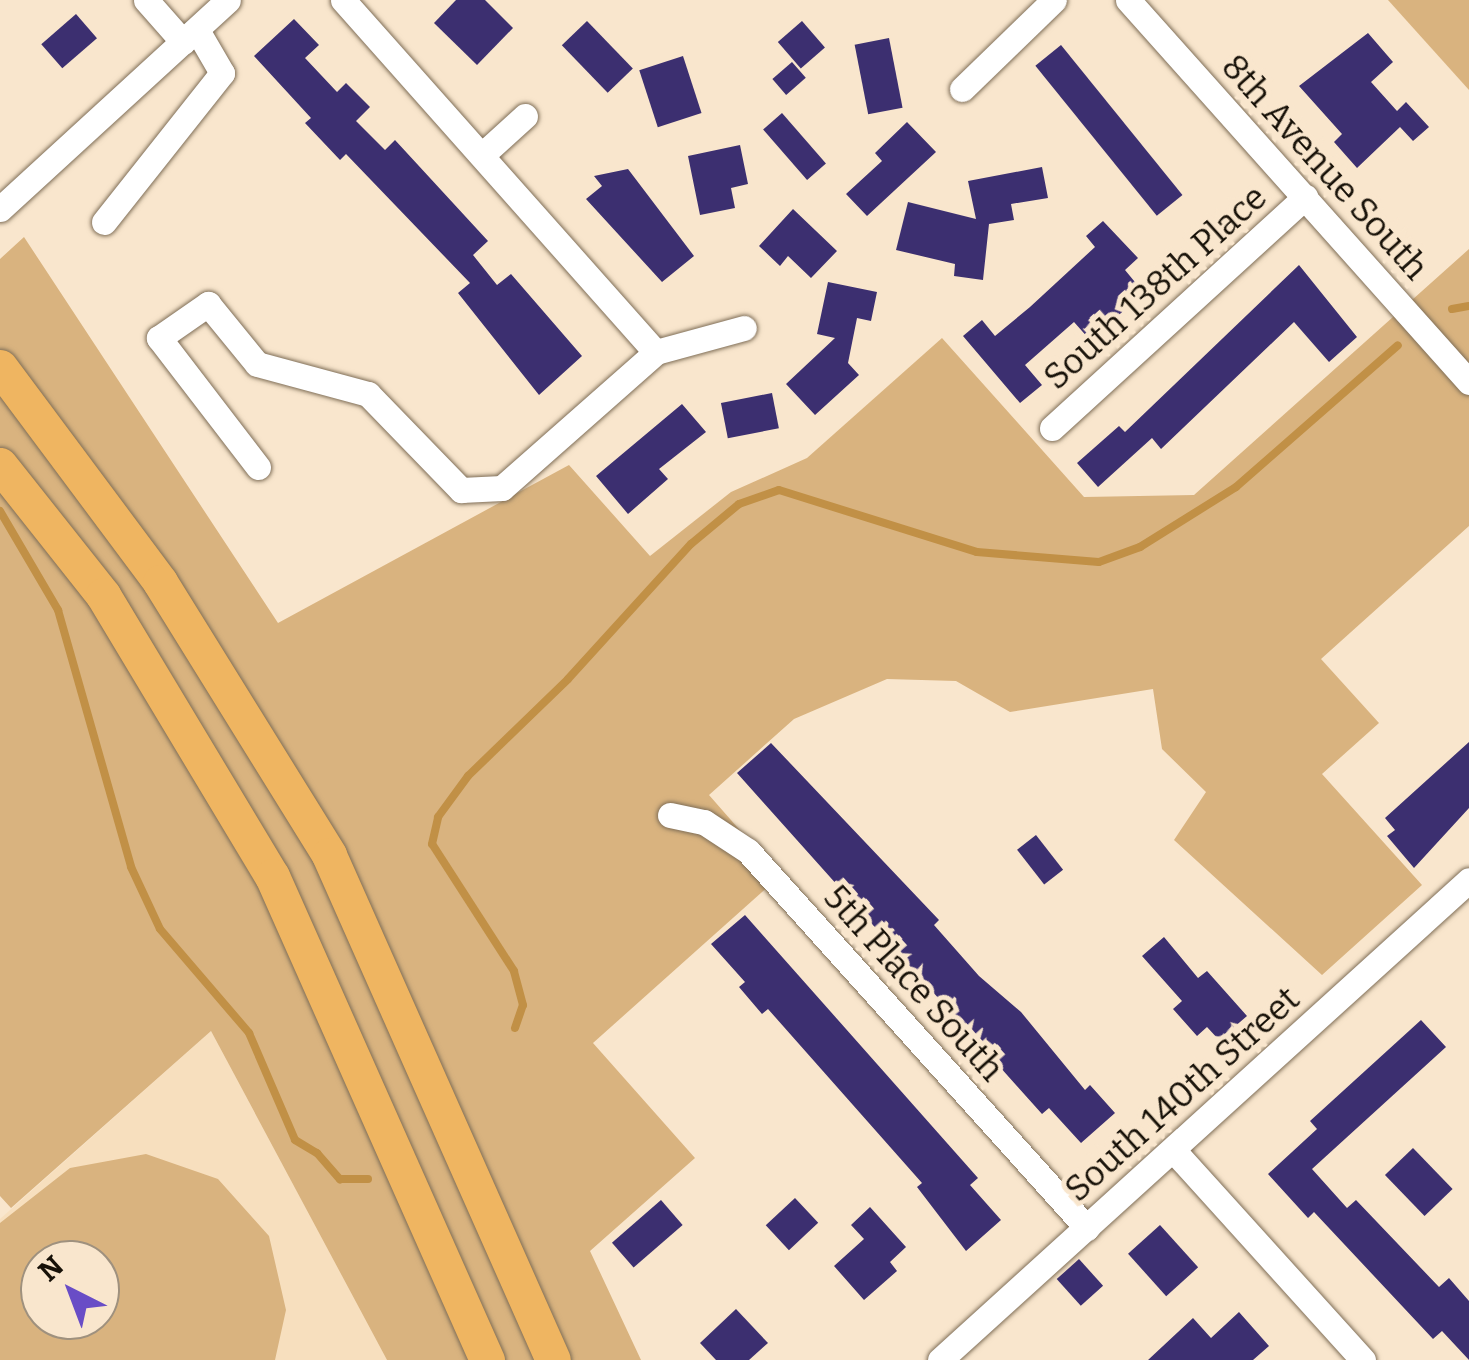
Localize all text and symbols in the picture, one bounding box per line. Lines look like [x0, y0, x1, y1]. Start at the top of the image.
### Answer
street label: 8th Avenue South [1213, 46, 1437, 288]
street label: South 138th Place [1035, 176, 1275, 398]
street label: 5th Place South [815, 876, 1013, 1090]
street label: South 140th Street [1056, 978, 1308, 1210]
north arrow [20, 1240, 120, 1340]
text: N [32, 1249, 70, 1288]

